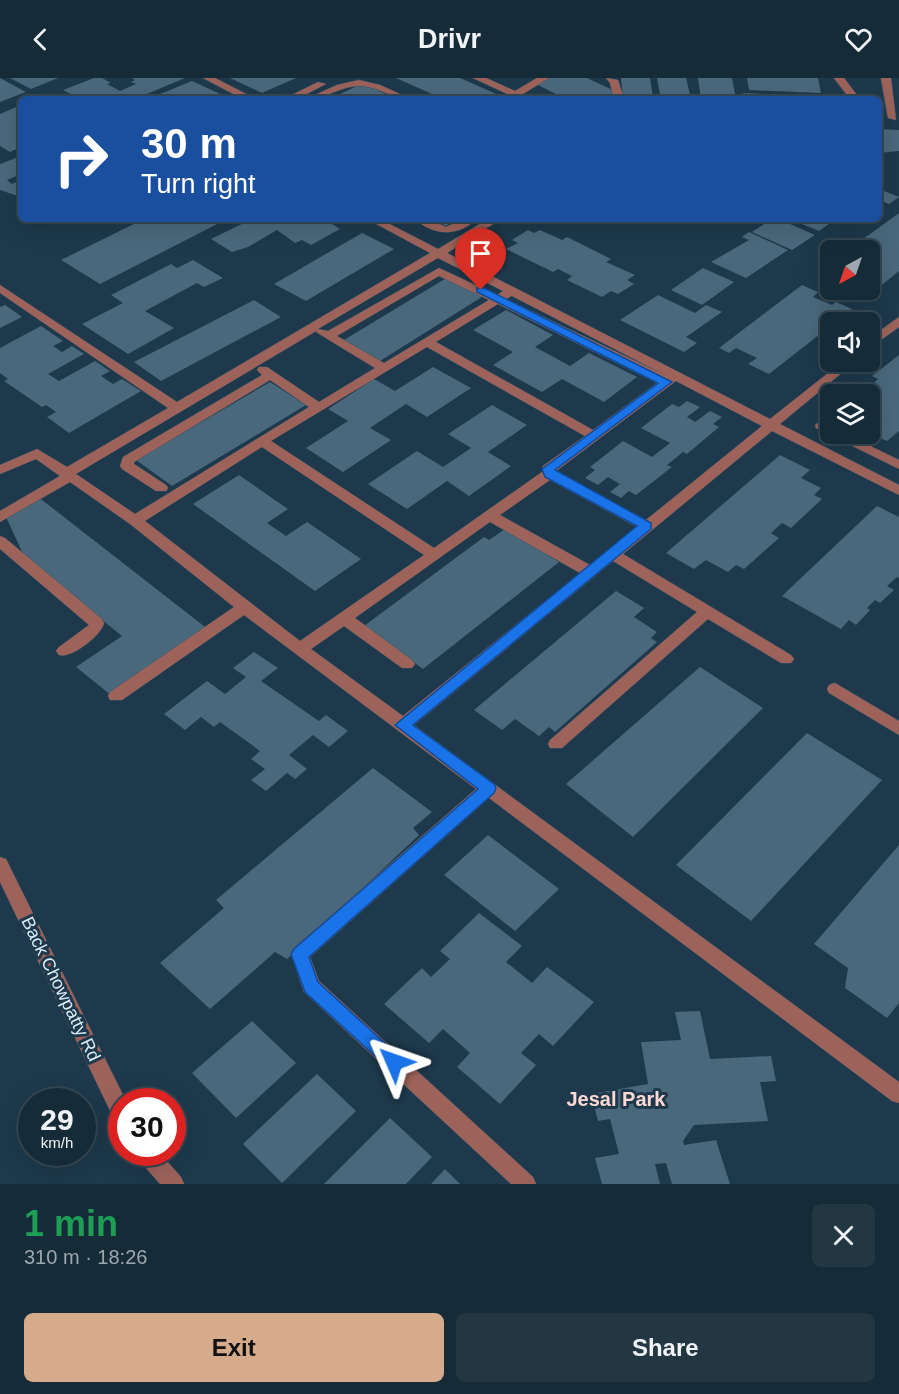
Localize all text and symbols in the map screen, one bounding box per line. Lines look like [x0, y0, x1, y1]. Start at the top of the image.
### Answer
icon: back [24, 23, 57, 56]
icon: heart [842, 23, 875, 56]
text: Drivr [418, 24, 481, 54]
icon: right [42, 120, 120, 198]
text: 30 m [141, 120, 237, 167]
text: Turn right [141, 169, 256, 199]
pin [455, 228, 506, 290]
icon: arrive [464, 237, 497, 270]
north arrow [820, 240, 880, 300]
map controls [820, 240, 880, 444]
button: sound [820, 312, 880, 372]
button: layers [820, 384, 880, 444]
street label: Back Chowpatty Rd [17, 914, 105, 1064]
position arrow [362, 1030, 426, 1094]
speed limit sign: 30 [108, 1088, 186, 1166]
district label: Jesal Park [567, 1088, 666, 1110]
text: 29 [40, 1103, 74, 1136]
text: km/h [41, 1134, 73, 1151]
text: 1 min [24, 1203, 118, 1244]
button: close [812, 1204, 875, 1267]
text: 310 m · 18:26 [24, 1246, 147, 1268]
button: Exit [24, 1313, 444, 1382]
button: Share [456, 1313, 875, 1382]

